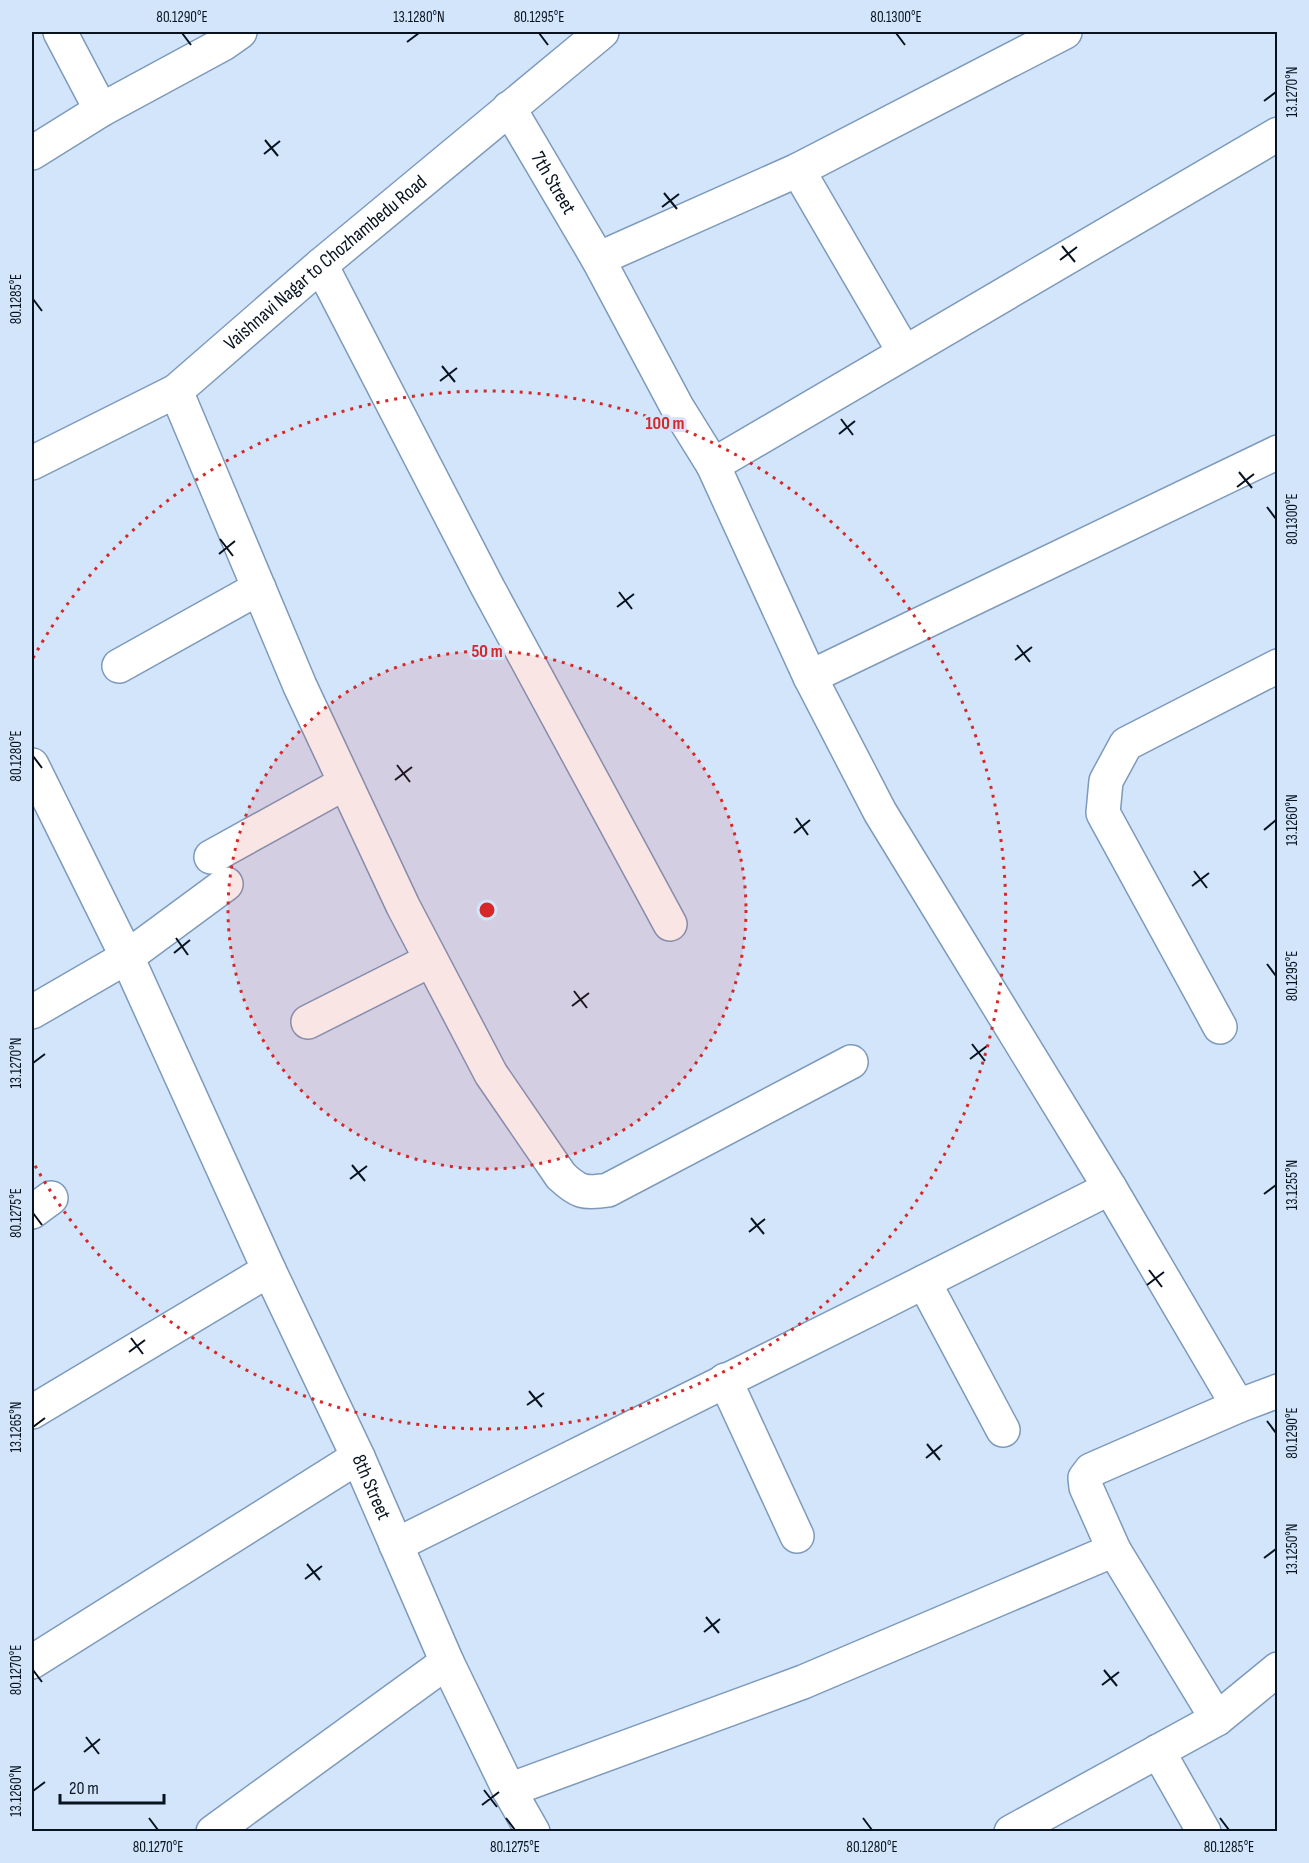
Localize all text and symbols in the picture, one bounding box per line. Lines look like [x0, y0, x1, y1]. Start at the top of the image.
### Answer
text: 80.1290°E [156, 8, 208, 27]
text: 13.1280°N [393, 8, 445, 27]
text: 80.1295°E [514, 8, 564, 27]
text: 80.1300°E [870, 8, 922, 27]
text: 13.1270°N [1283, 67, 1302, 117]
street label: 7th Street [526, 147, 581, 218]
street label: Vaishnavi Nagar to Chozhambedu Road [219, 170, 432, 356]
text: 80.1285°E [7, 274, 26, 324]
text: 100 m [646, 413, 685, 434]
text: 80.1300°E [1283, 493, 1302, 545]
text: 50 m [471, 641, 503, 662]
text: 80.1280°E [7, 730, 26, 782]
text: 13.1260°N [1283, 794, 1302, 846]
centre of rings [477, 900, 497, 920]
text: 80.1295°E [1283, 951, 1302, 1001]
text: 13.1270°N [7, 1038, 26, 1088]
text: 13.1255°N [1283, 1160, 1302, 1210]
text: 80.1275°E [7, 1188, 26, 1238]
text: 13.1265°N [7, 1402, 26, 1452]
text: 80.1290°E [1283, 1407, 1302, 1459]
street label: 8th Street [346, 1451, 396, 1524]
text: 13.1250°N [1283, 1524, 1302, 1574]
text: 80.1270°E [7, 1645, 26, 1695]
text: 13.1260°N [7, 1765, 26, 1817]
scale bar [60, 1767, 164, 1805]
text: 20 m [69, 1778, 99, 1799]
text: 80.1270°E [133, 1838, 183, 1857]
text: 80.1275°E [490, 1838, 540, 1857]
text: 80.1280°E [846, 1838, 898, 1857]
text: 80.1285°E [1204, 1838, 1254, 1857]

